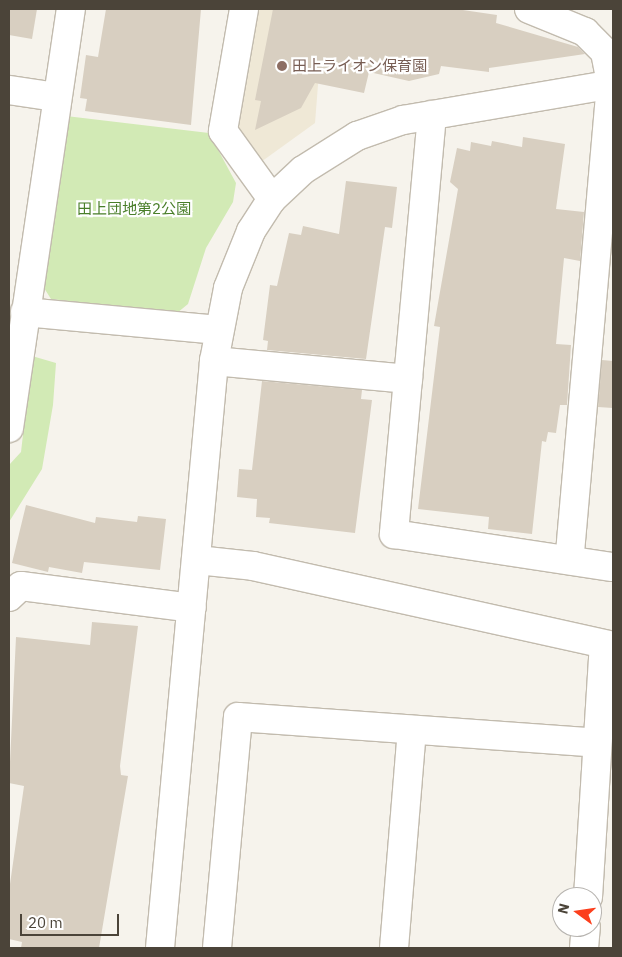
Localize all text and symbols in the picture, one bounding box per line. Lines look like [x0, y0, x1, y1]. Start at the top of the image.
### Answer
place label: 田上ライオン保育園 [292, 57, 427, 75]
marker: 田上ライオン保育園 [276, 60, 288, 72]
park label: 田上団地第2公園 [77, 200, 191, 218]
north arrow [552, 887, 602, 937]
text: N [553, 902, 573, 916]
scale bar [22, 904, 121, 936]
text: 20 m [28, 913, 63, 932]

